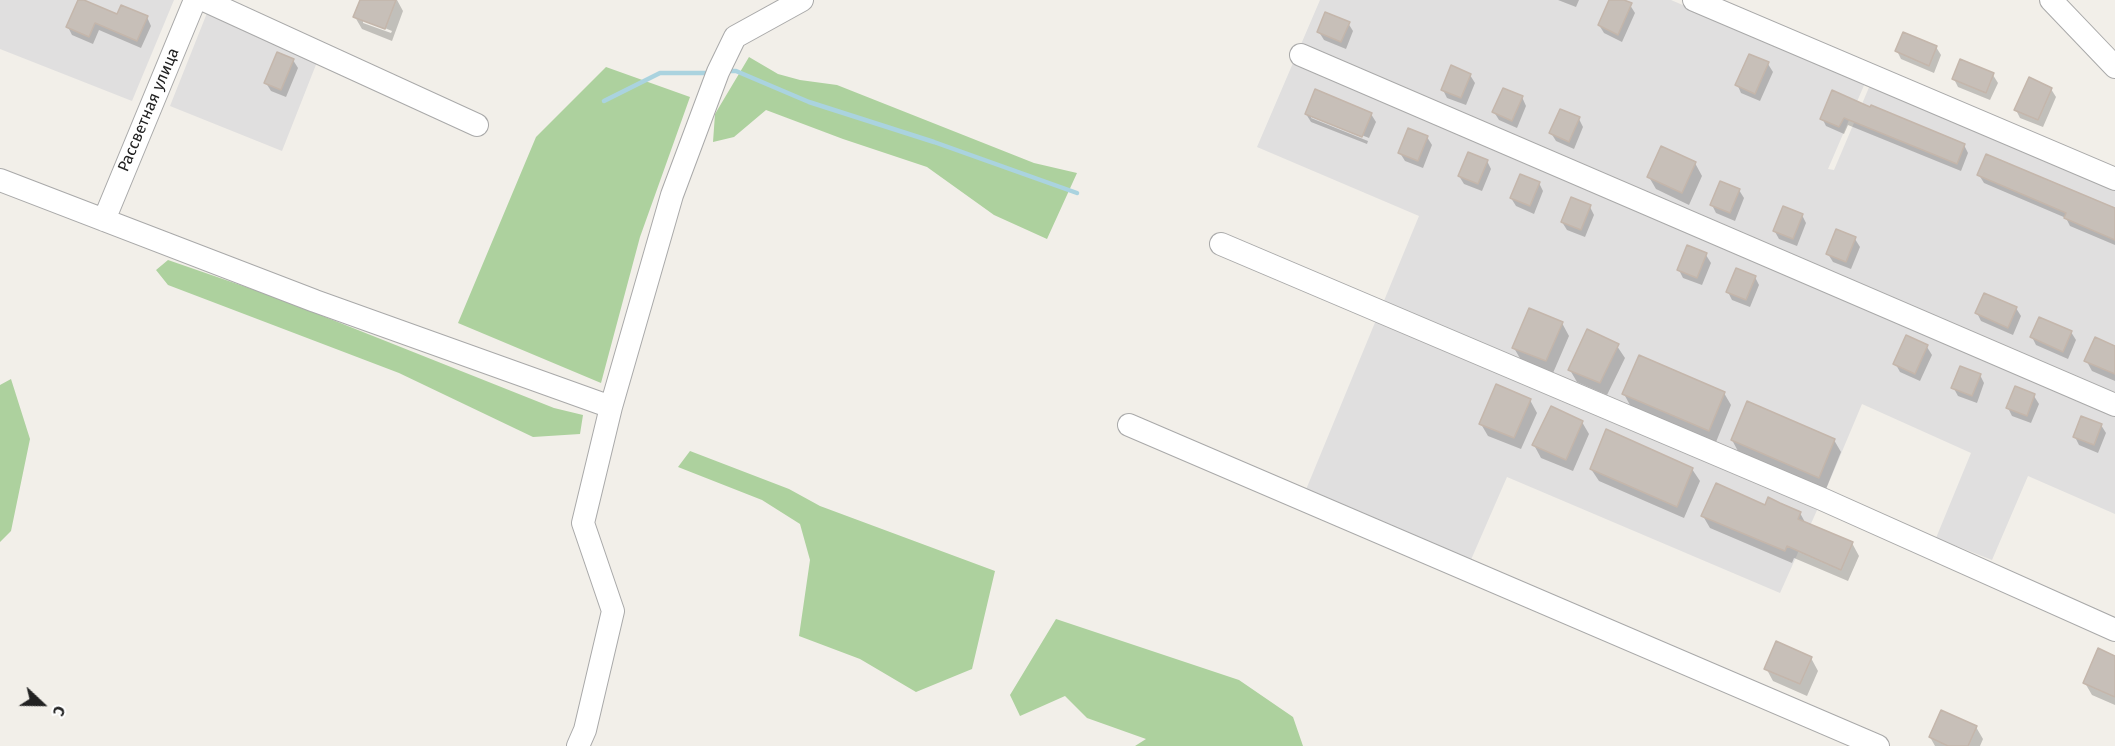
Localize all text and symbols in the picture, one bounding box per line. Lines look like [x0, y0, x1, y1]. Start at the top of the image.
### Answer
street label: Рассветная улица [114, 45, 184, 175]
north arrow [12, 674, 72, 734]
text: С [49, 703, 70, 719]

